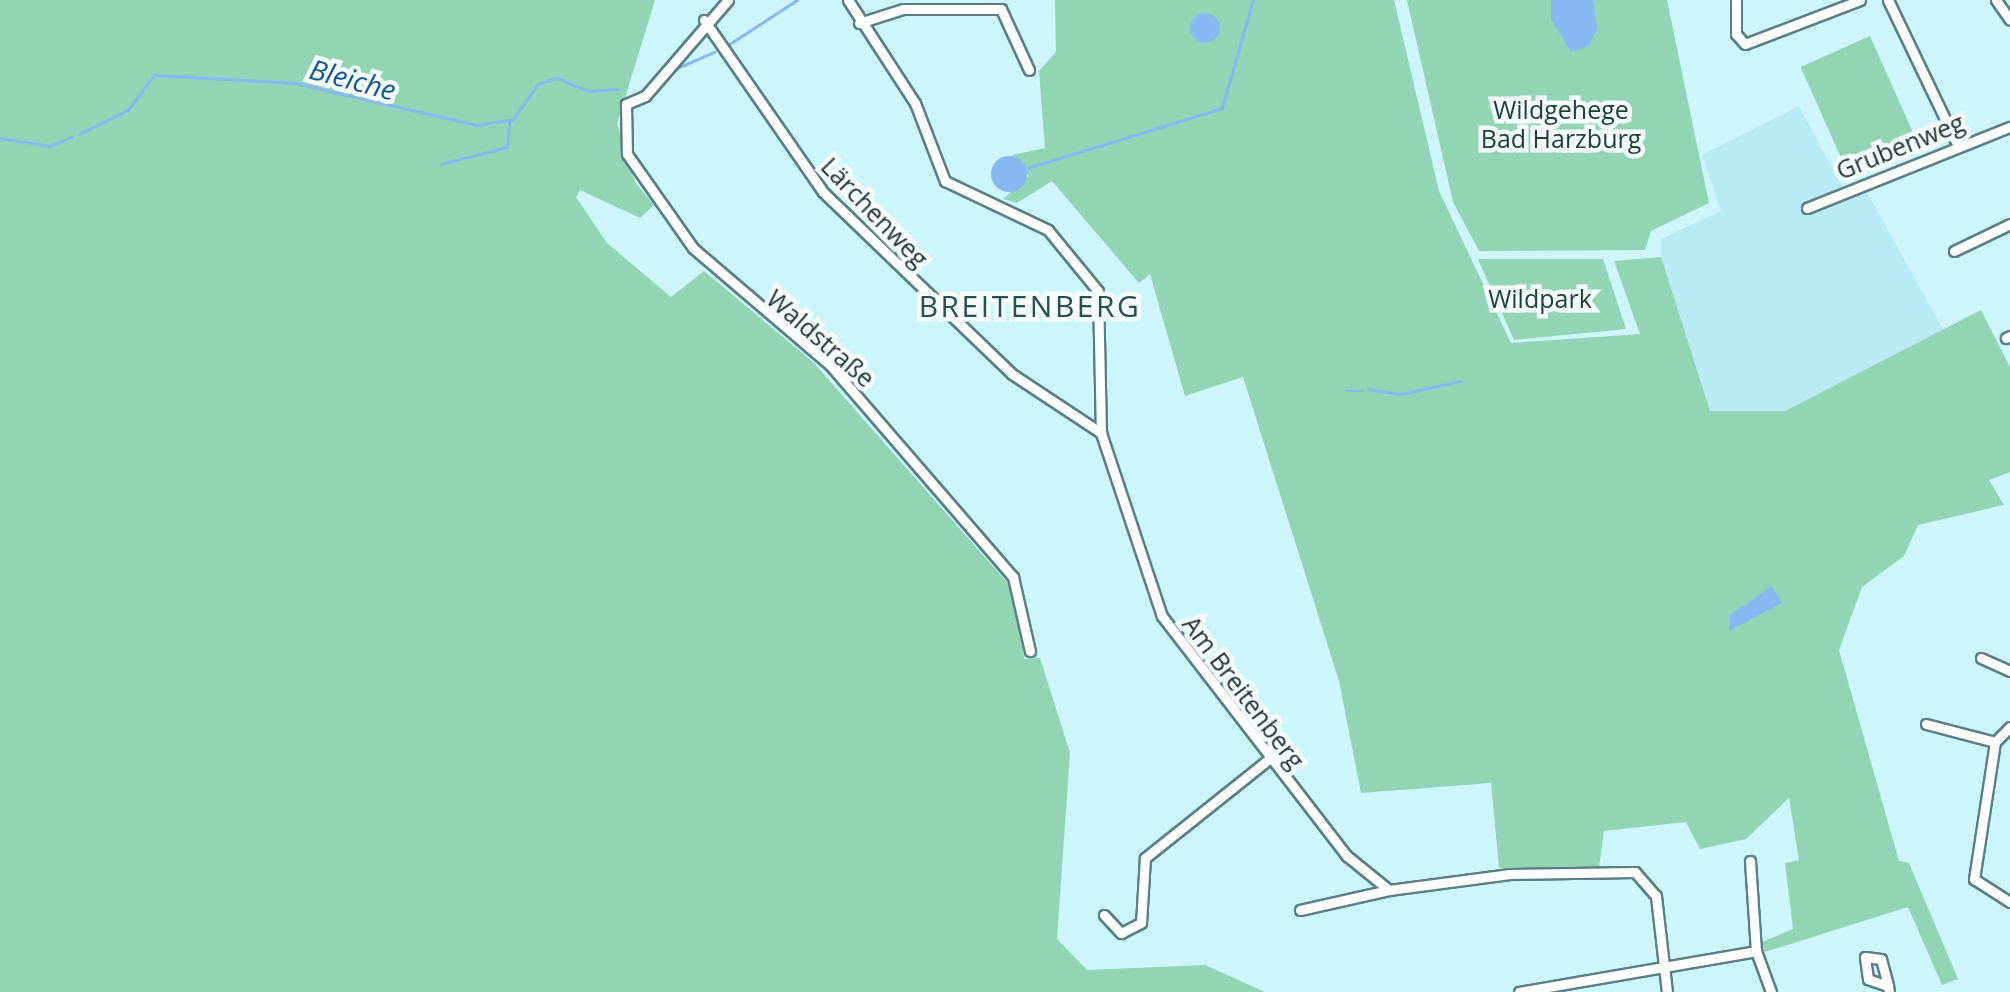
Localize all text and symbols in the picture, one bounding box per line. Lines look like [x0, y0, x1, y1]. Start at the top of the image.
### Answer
water label: Bleiche [306, 51, 400, 107]
park label: Wildgehege Bad Harzburg [1481, 95, 1641, 154]
street label: Grubenweg [1832, 107, 1968, 185]
street label: Lärchenweg [815, 151, 935, 273]
street label: Waldstraße [761, 283, 881, 393]
park label: Wildpark [1488, 283, 1592, 313]
district label: BREITENBERG [919, 288, 1141, 324]
street label: Am Breitenberg [1177, 610, 1311, 774]

